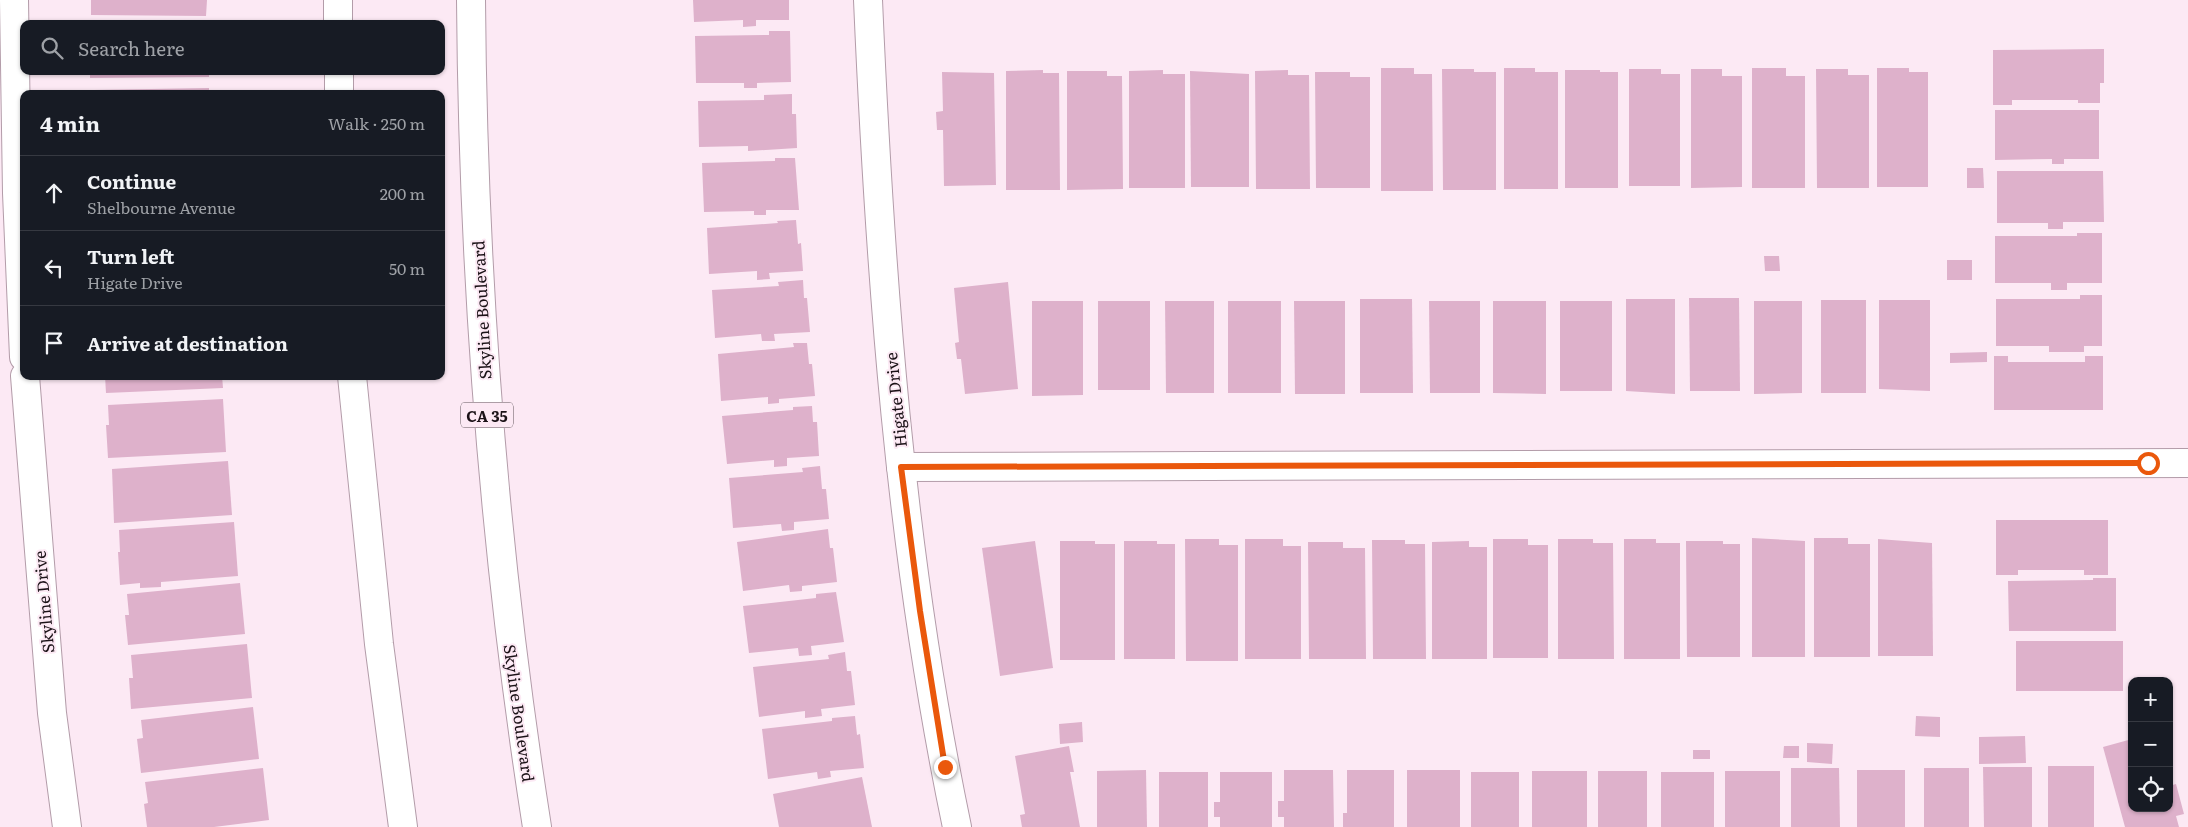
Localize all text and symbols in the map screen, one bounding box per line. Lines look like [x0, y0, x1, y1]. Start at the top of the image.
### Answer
search box [20, 20, 445, 75]
icon: search [38, 34, 66, 62]
text: Search here [78, 34, 185, 62]
text: 4 min [40, 107, 100, 138]
text: Walk · 250 m [328, 111, 425, 135]
text: Continue [87, 167, 176, 195]
icon: ahead [40, 179, 68, 207]
text: 200 m [380, 181, 425, 205]
text: Shelbourne Avenue [87, 195, 235, 219]
street label: Skyline Boulevard [465, 240, 497, 380]
text: Turn left [87, 242, 174, 270]
icon: left [40, 254, 68, 282]
text: 50 m [389, 256, 425, 280]
text: Higate Drive [87, 270, 183, 294]
icon: arrive [40, 329, 68, 357]
text: Arrive at destination [87, 329, 288, 357]
street label: Higate Drive [878, 351, 912, 449]
road number: CA 35 [461, 402, 513, 428]
route start [2137, 452, 2160, 475]
street label: Skyline Drive [27, 550, 59, 654]
street label: Skyline Boulevard [498, 643, 542, 784]
map controls [2128, 677, 2173, 812]
button: + [2128, 677, 2173, 722]
button: − [2128, 722, 2173, 767]
route end [934, 756, 957, 779]
button: locate [2128, 767, 2173, 812]

